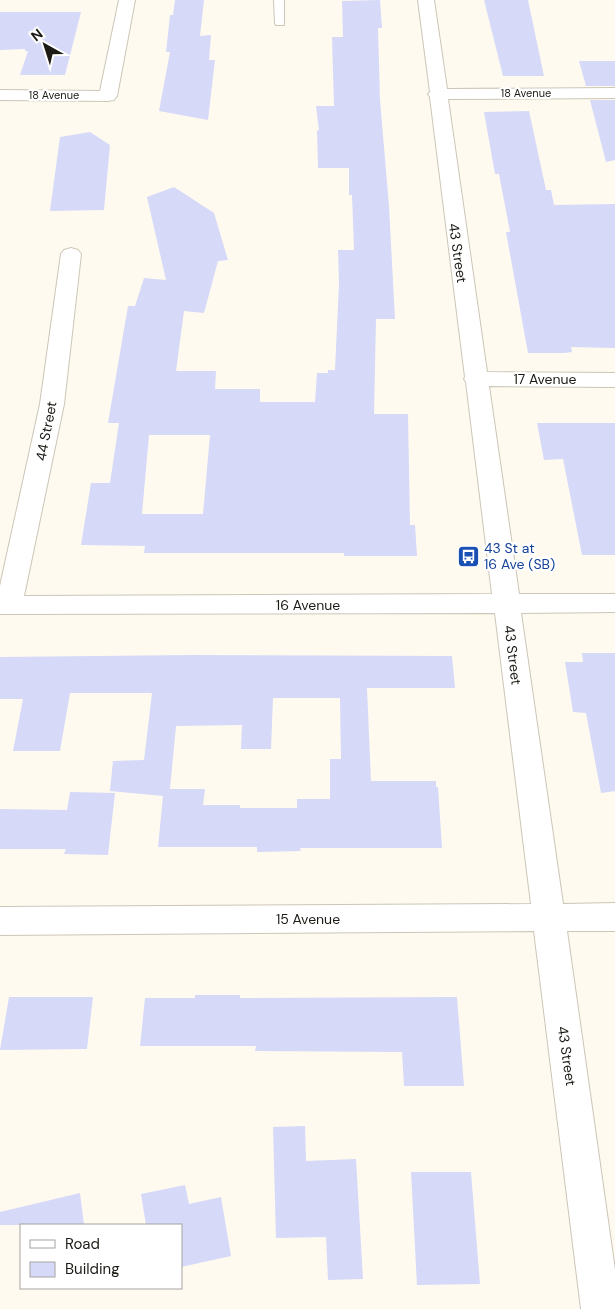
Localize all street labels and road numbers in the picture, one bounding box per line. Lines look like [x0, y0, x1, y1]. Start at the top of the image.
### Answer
street label: 18 Avenue [501, 86, 551, 100]
street label: 18 Avenue [29, 88, 79, 102]
street label: 43 Street [445, 222, 471, 284]
street label: 17 Avenue [513, 370, 577, 388]
street label: 44 Street [31, 400, 61, 462]
street label: 16 Avenue [276, 596, 340, 614]
street label: 43 Street [500, 624, 526, 686]
street label: 15 Avenue [276, 910, 340, 928]
street label: 43 Street [554, 1025, 580, 1087]

